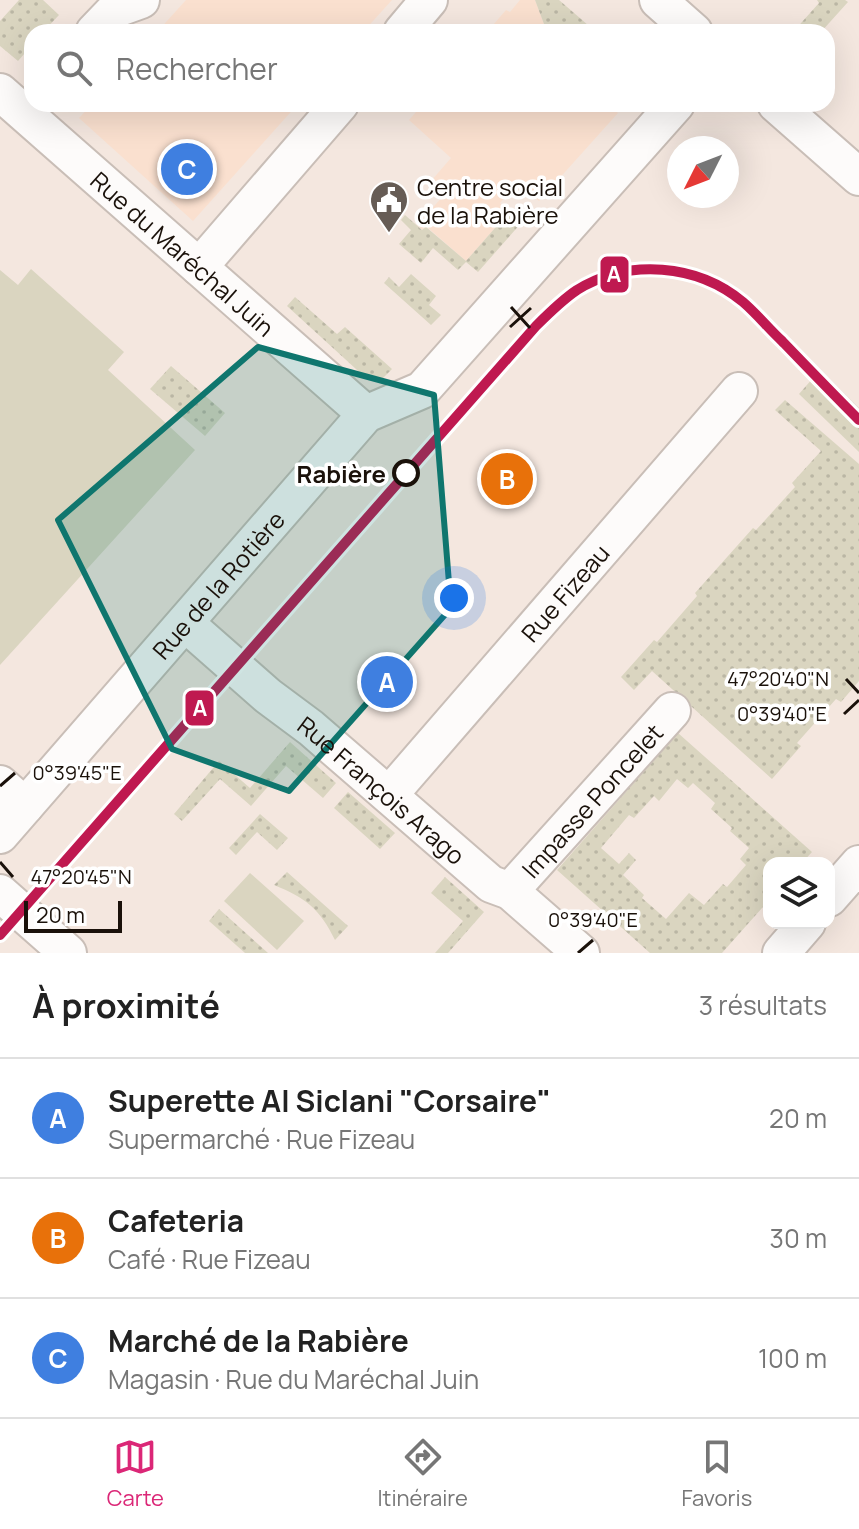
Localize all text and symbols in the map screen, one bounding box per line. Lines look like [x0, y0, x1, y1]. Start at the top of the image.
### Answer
search box [24, 24, 835, 112]
icon: search [52, 46, 96, 90]
text: Rechercher [116, 48, 278, 89]
north arrow [667, 136, 739, 208]
pin: C [161, 139, 213, 199]
street label: Rue du Maréchal Juin [84, 163, 282, 343]
place label: Centre social de la Rabière [417, 170, 563, 231]
public building icon: Centre social de la Rabière [368, 179, 410, 234]
line badge: A [599, 255, 630, 294]
text: A [607, 259, 622, 289]
pin: B [481, 449, 533, 509]
place label: Rabière [297, 457, 386, 490]
marker: Rabière [393, 460, 419, 486]
street label: Rue de la Rotière [144, 503, 291, 666]
street label: Rue Fizeau [513, 537, 616, 648]
your location [434, 578, 474, 618]
pin: A [361, 652, 413, 712]
text: 47°20'40"N [727, 665, 829, 692]
line badge: A [184, 689, 215, 727]
text: A [193, 693, 208, 723]
text: 0°39'40"E [737, 700, 827, 727]
street label: Rue François Arago [292, 708, 473, 871]
street label: Impasse Poncelet [514, 716, 670, 884]
text: 0°39'45"E [32, 759, 122, 786]
map controls [763, 857, 835, 929]
button: layers [763, 857, 835, 929]
text: 47°20'45"N [30, 863, 132, 890]
scale bar [24, 897, 122, 933]
text: 20 m [36, 900, 85, 930]
text: 0°39'40"E [548, 906, 638, 933]
text: À proximité [32, 982, 220, 1028]
text: 3 résultats [699, 987, 827, 1023]
text: Superette Al Siclani "Corsaire" [108, 1080, 551, 1121]
text: A [49, 1100, 67, 1136]
text: 20 m [769, 1100, 827, 1136]
text: Supermarché · Rue Fizeau [108, 1121, 415, 1157]
text: Cafeteria [108, 1200, 244, 1241]
text: B [50, 1220, 66, 1256]
text: 30 m [770, 1220, 827, 1256]
text: Café · Rue Fizeau [108, 1241, 311, 1277]
text: Marché de la Rabière [108, 1320, 409, 1361]
text: C [48, 1340, 68, 1376]
text: 100 m [758, 1340, 827, 1376]
text: Magasin · Rue du Maréchal Juin [108, 1361, 479, 1397]
tab: Carte [107, 1435, 164, 1513]
tab: Itinéraire [377, 1435, 468, 1513]
tab: Favoris [681, 1435, 752, 1513]

